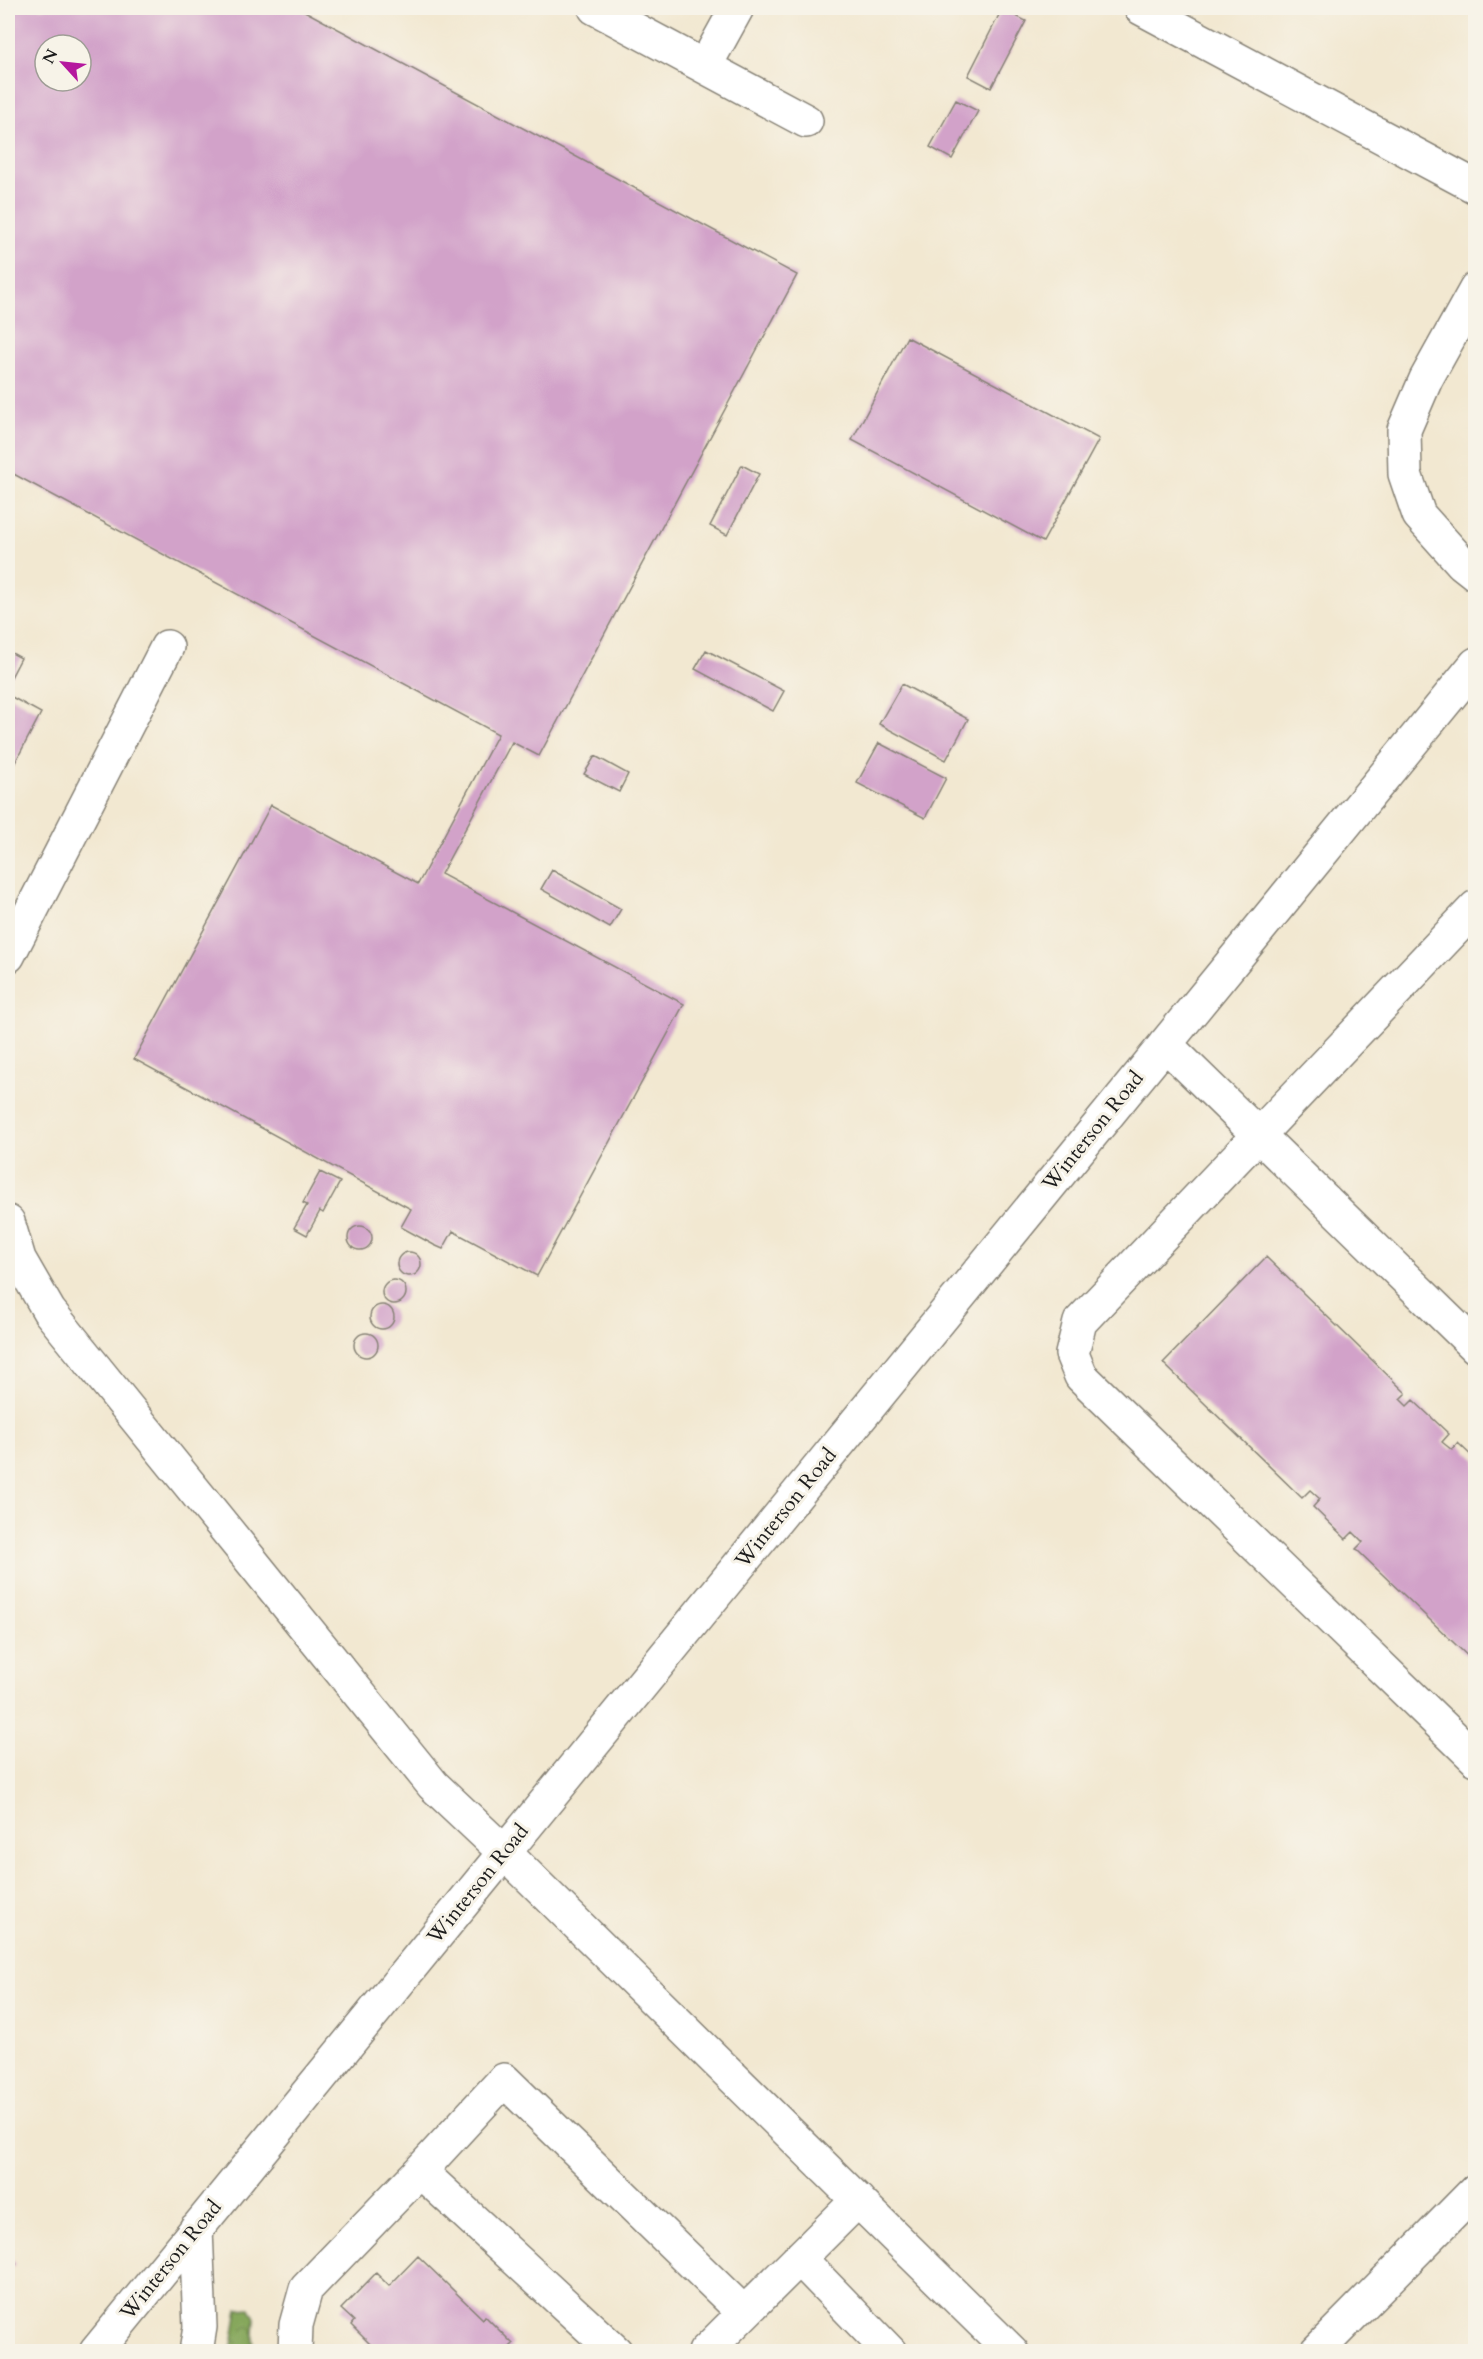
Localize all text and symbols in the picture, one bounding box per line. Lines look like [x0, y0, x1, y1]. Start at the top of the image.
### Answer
north arrow [33, 33, 93, 93]
text: N [38, 45, 64, 68]
street label: Winterson Road [1035, 1065, 1151, 1198]
street label: Winterson Road [728, 1442, 844, 1575]
street label: Winterson Road [420, 1818, 536, 1951]
street label: Winterson Road [113, 2194, 229, 2327]

